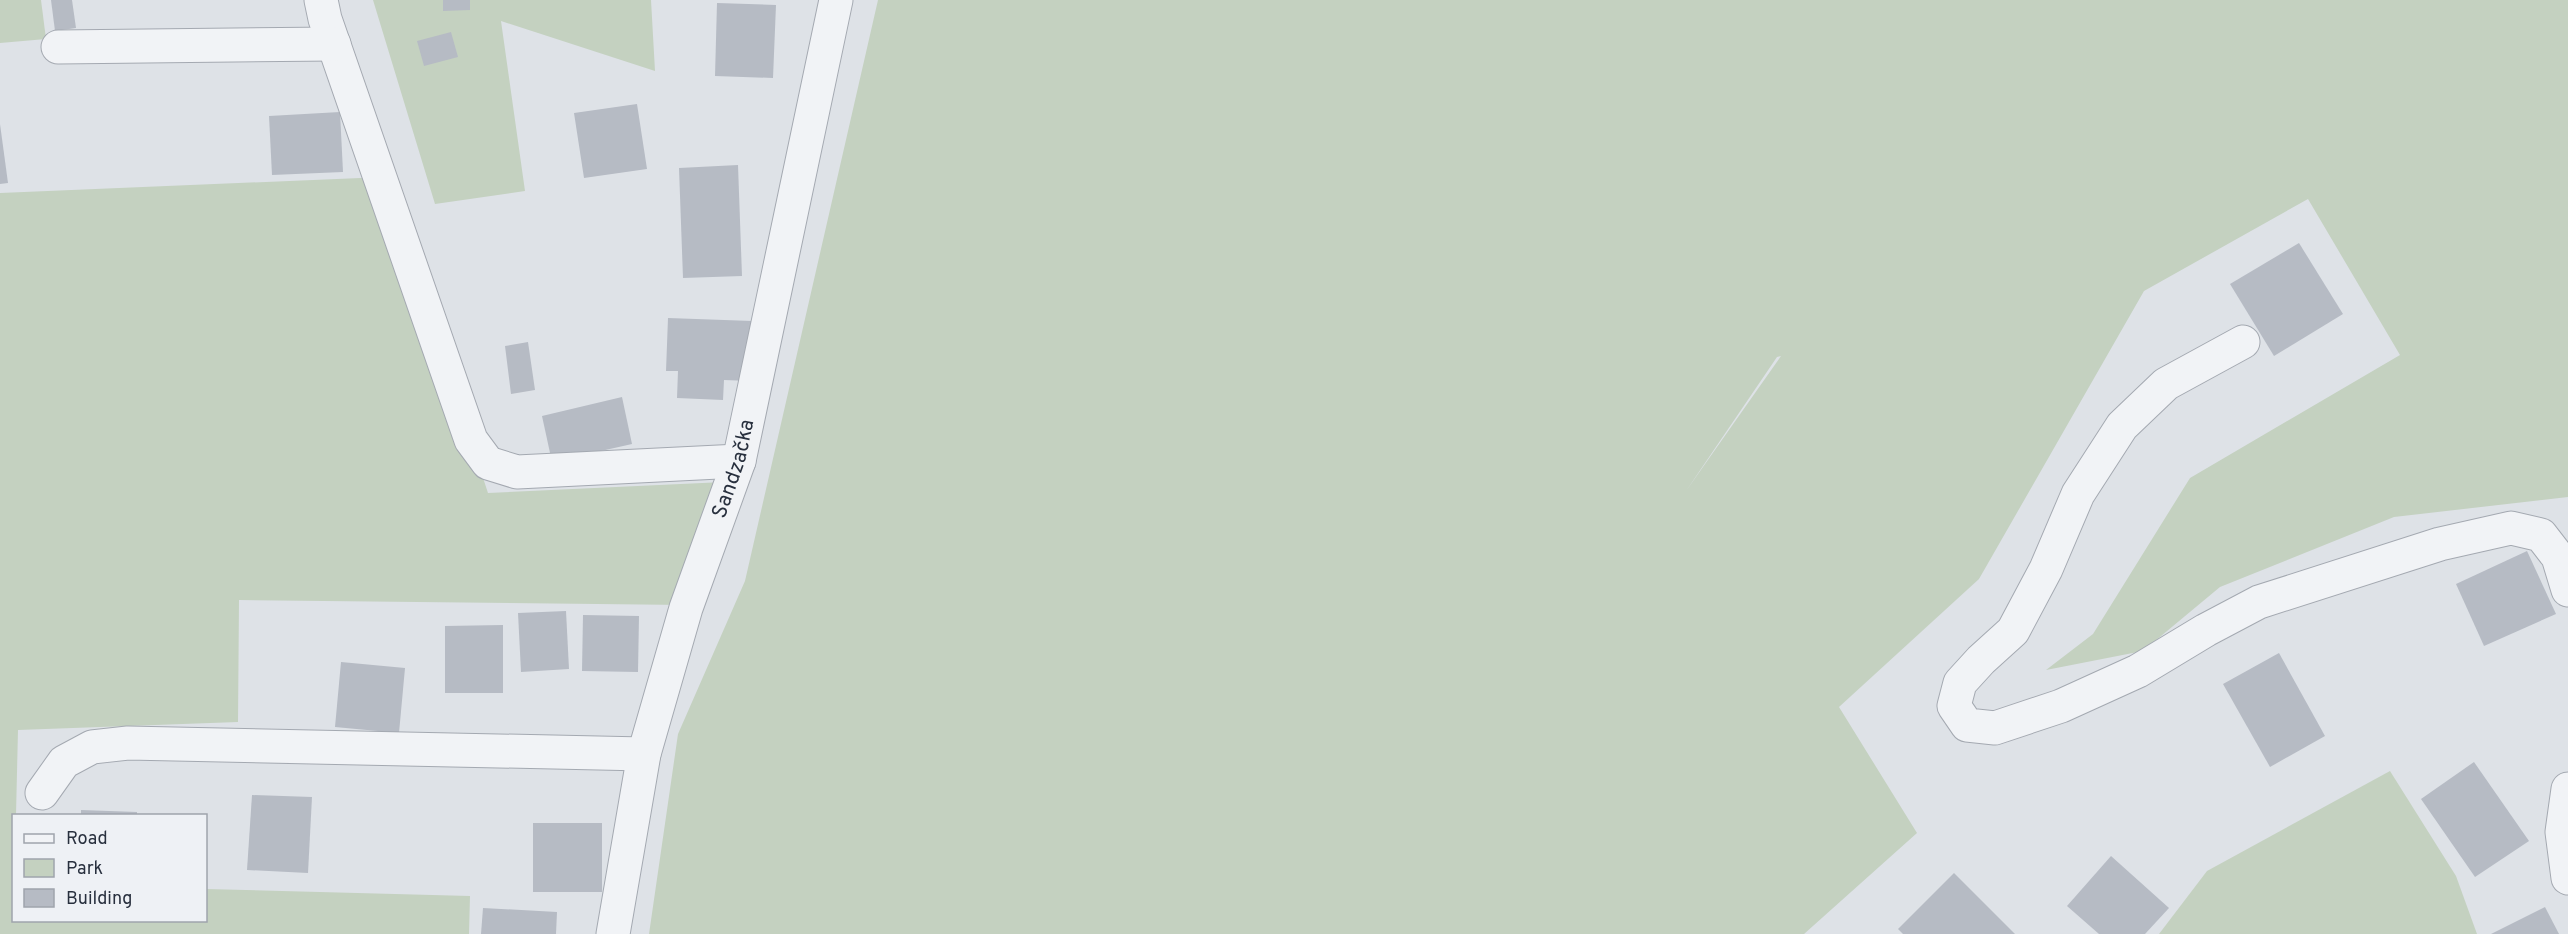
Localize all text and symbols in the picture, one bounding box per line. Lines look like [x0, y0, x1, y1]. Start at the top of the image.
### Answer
street label: Sandzačka [706, 417, 761, 522]
legend [12, 814, 207, 922]
text: Road [66, 828, 108, 851]
text: Park [66, 858, 103, 881]
text: Building [66, 888, 132, 911]

